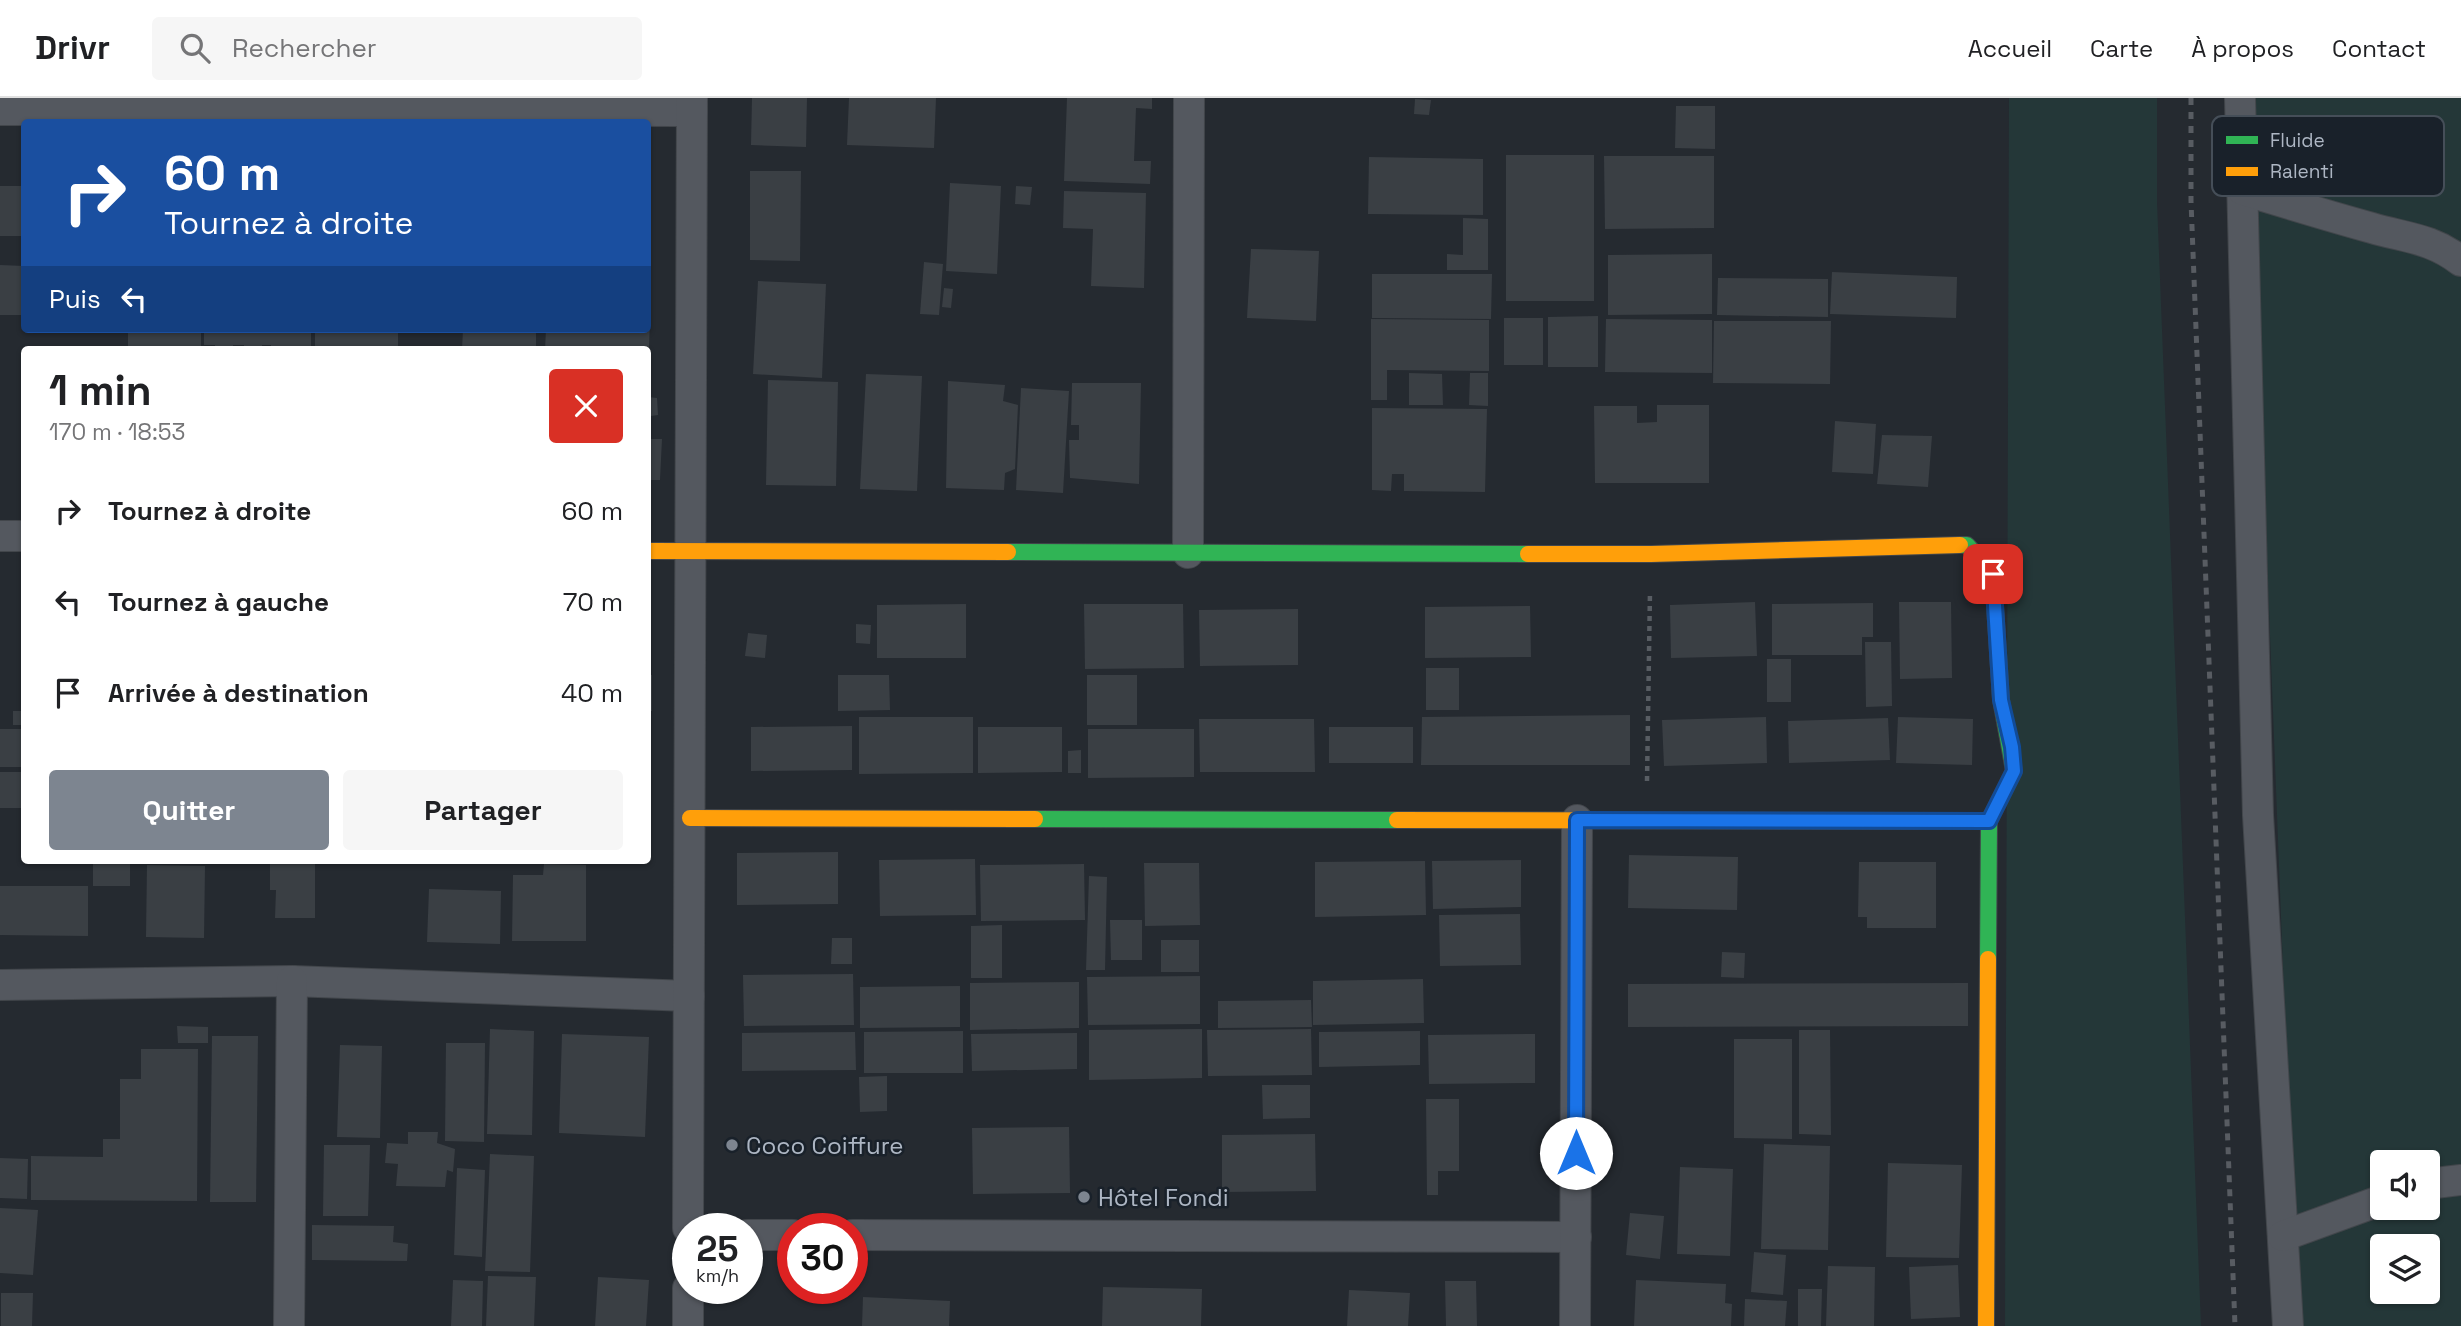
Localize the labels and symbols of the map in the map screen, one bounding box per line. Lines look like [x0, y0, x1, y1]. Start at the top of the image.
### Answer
legend [2212, 116, 2444, 196]
text: Fluide [2270, 128, 2325, 153]
text: Ralenti [2270, 159, 2334, 184]
pin [1963, 544, 2023, 604]
position arrow [1539, 1116, 1613, 1190]
place label: Coco Coiffure [746, 1130, 904, 1161]
marker: Coco Coiffure [724, 1137, 740, 1153]
place label: Hôtel Fondi [1098, 1182, 1229, 1213]
marker: Hôtel Fondi [1076, 1189, 1092, 1205]
speed limit sign: 30 [777, 1213, 868, 1304]

